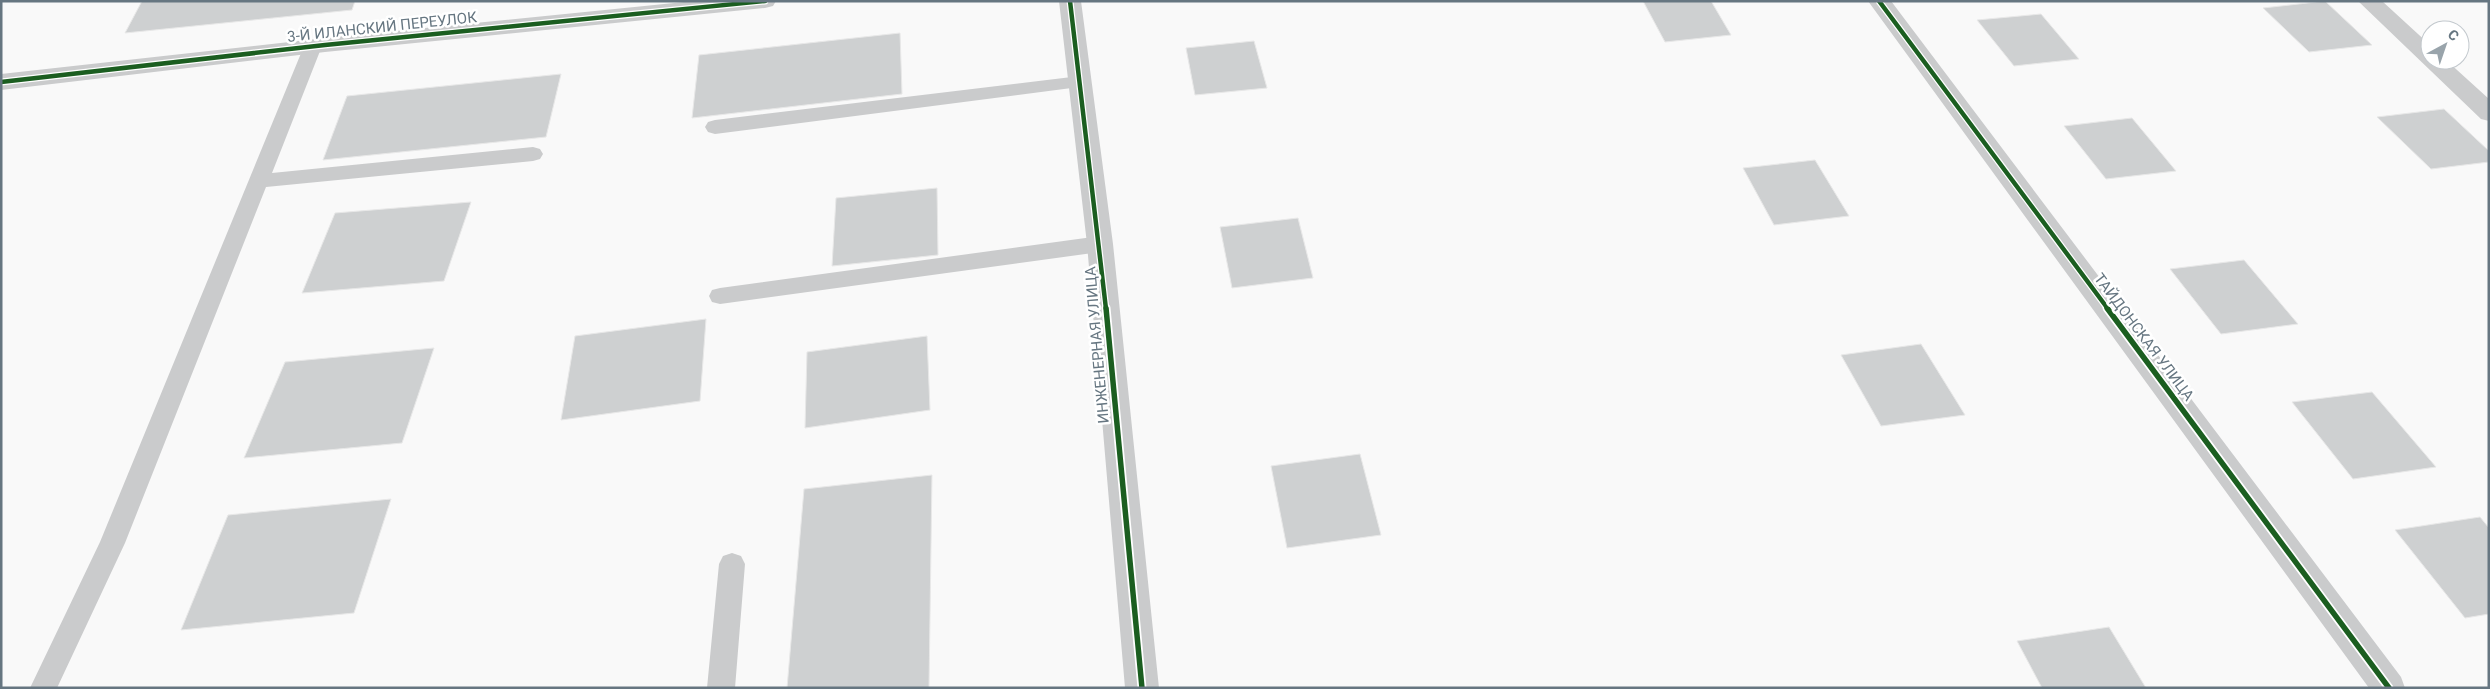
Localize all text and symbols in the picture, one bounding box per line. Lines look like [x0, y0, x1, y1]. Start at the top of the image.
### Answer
street label: 3-Й ИЛАНСКИЙ ПЕРЕУЛОК [286, 8, 478, 46]
north arrow [2420, 20, 2470, 70]
text: С [2445, 26, 2462, 44]
street label: ИНЖЕНЕРНАЯ УЛИЦА [1081, 266, 1113, 424]
street label: ТАЙДОНСКАЯ УЛИЦА [2090, 270, 2198, 404]

